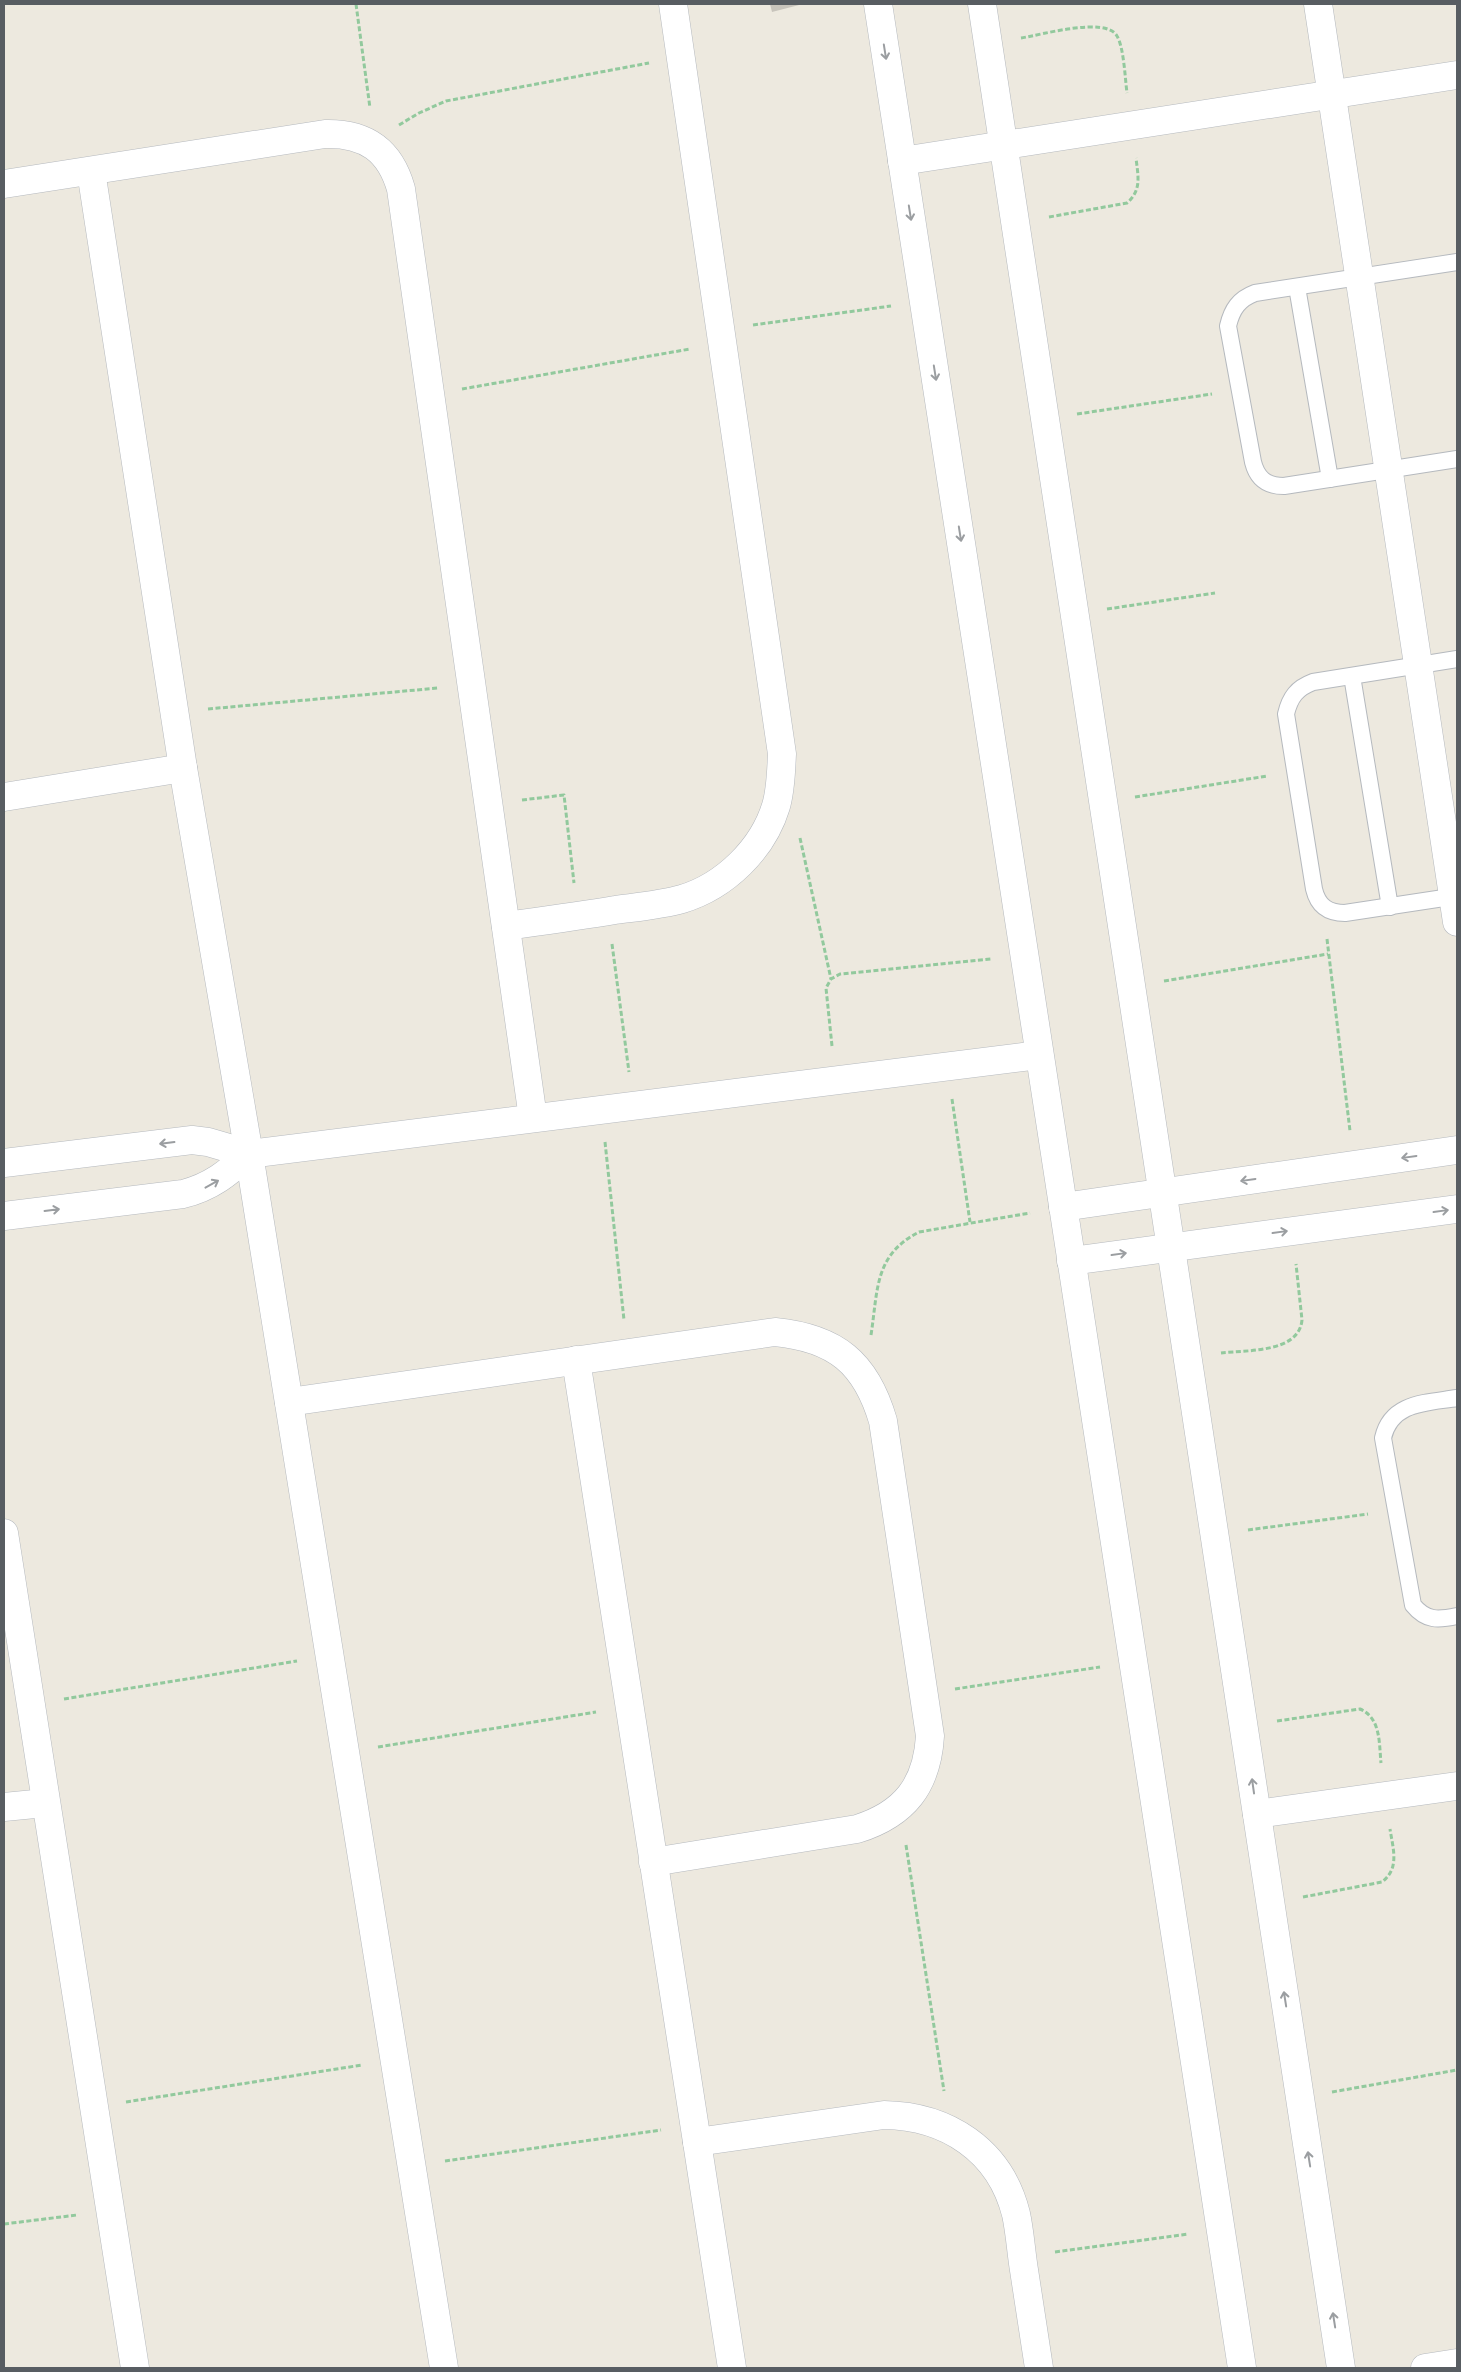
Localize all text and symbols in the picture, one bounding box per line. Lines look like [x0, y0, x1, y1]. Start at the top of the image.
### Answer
one-way arrow [881, 44, 891, 60]
one-way arrow [905, 204, 915, 220]
one-way arrow [930, 365, 940, 381]
one-way arrow [955, 525, 965, 541]
one-way arrow [159, 1138, 175, 1148]
one-way arrow [1401, 1152, 1417, 1162]
one-way arrow [1240, 1175, 1256, 1185]
one-way arrow [204, 1179, 219, 1189]
one-way arrow [44, 1205, 60, 1215]
one-way arrow [1433, 1205, 1449, 1215]
one-way arrow [1272, 1227, 1288, 1237]
one-way arrow [1111, 1249, 1127, 1259]
one-way arrow [1247, 1779, 1257, 1795]
one-way arrow [1280, 1991, 1290, 2007]
one-way arrow [1304, 2152, 1314, 2168]
one-way arrow [1328, 2312, 1338, 2328]

